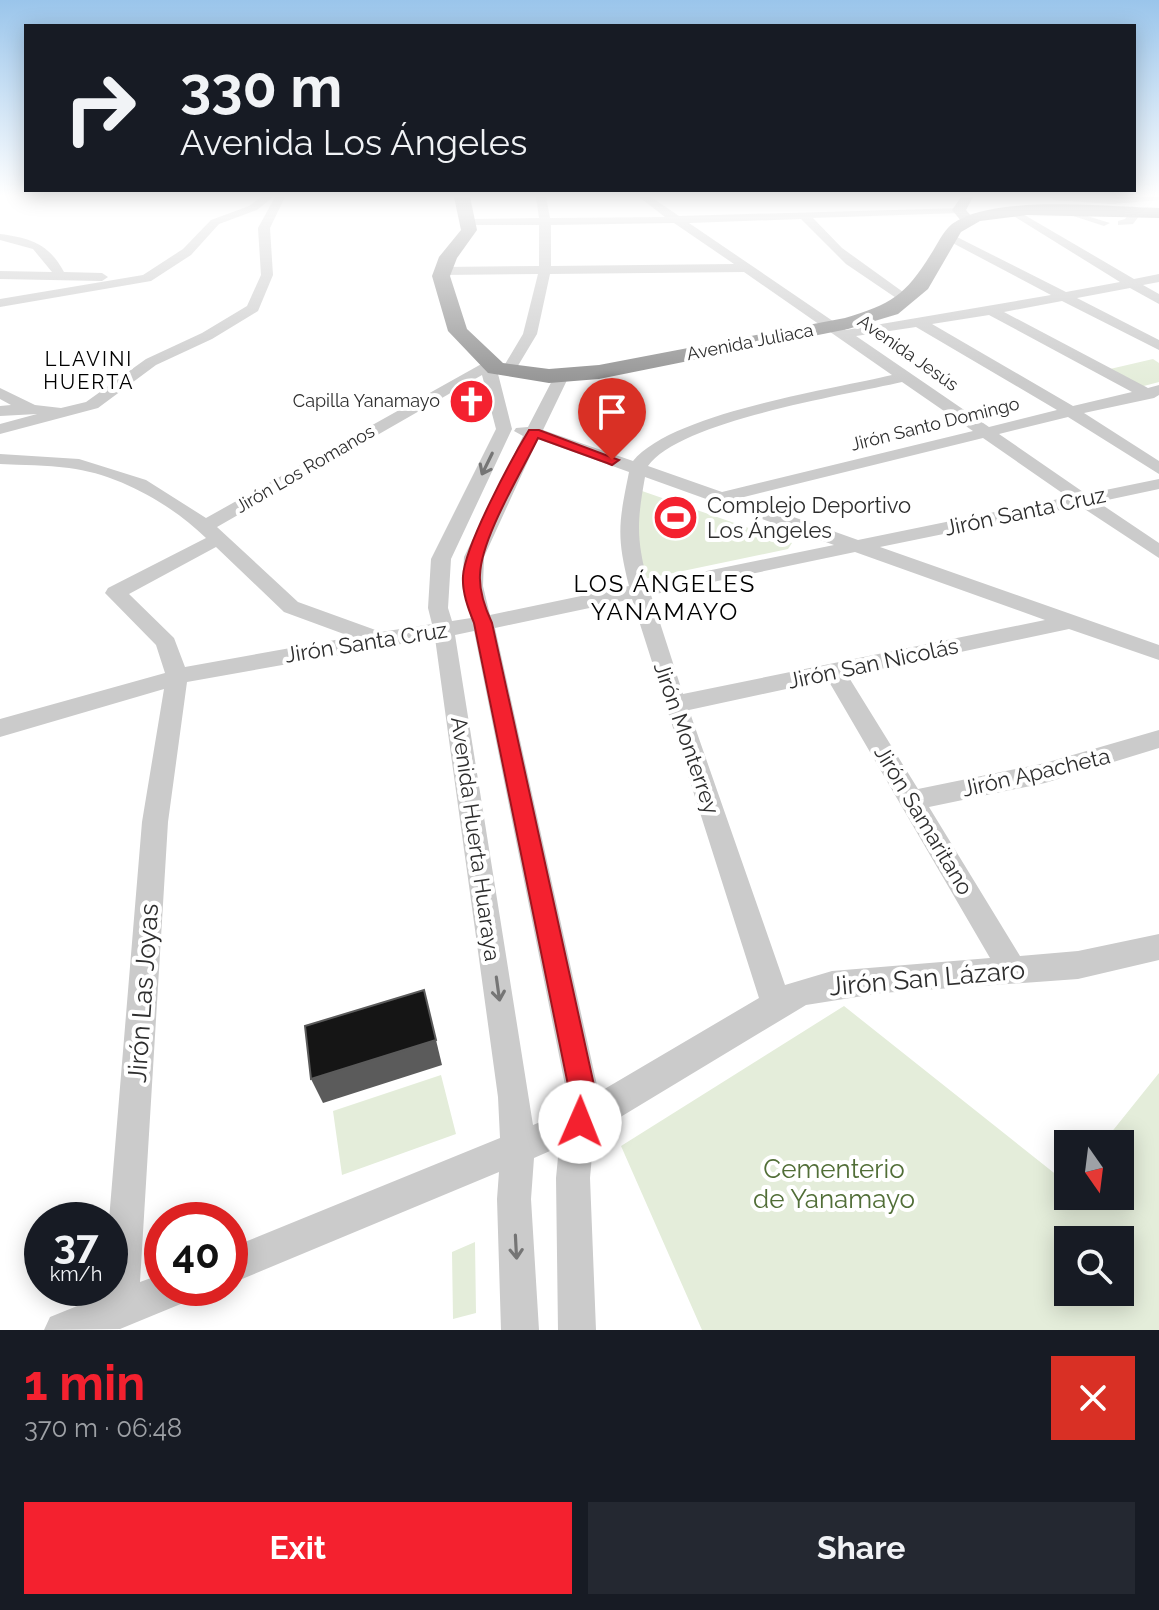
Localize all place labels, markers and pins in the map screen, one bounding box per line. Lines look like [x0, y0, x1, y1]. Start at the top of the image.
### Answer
church icon: Capilla Yanamayo [447, 377, 495, 425]
pin [578, 378, 646, 460]
place label: Capilla Yanamayo [293, 390, 440, 411]
place label: Complejo Deportivo Los Ángeles [707, 492, 911, 543]
sports icon: Complejo Deportivo Los Ángeles [652, 494, 700, 542]

